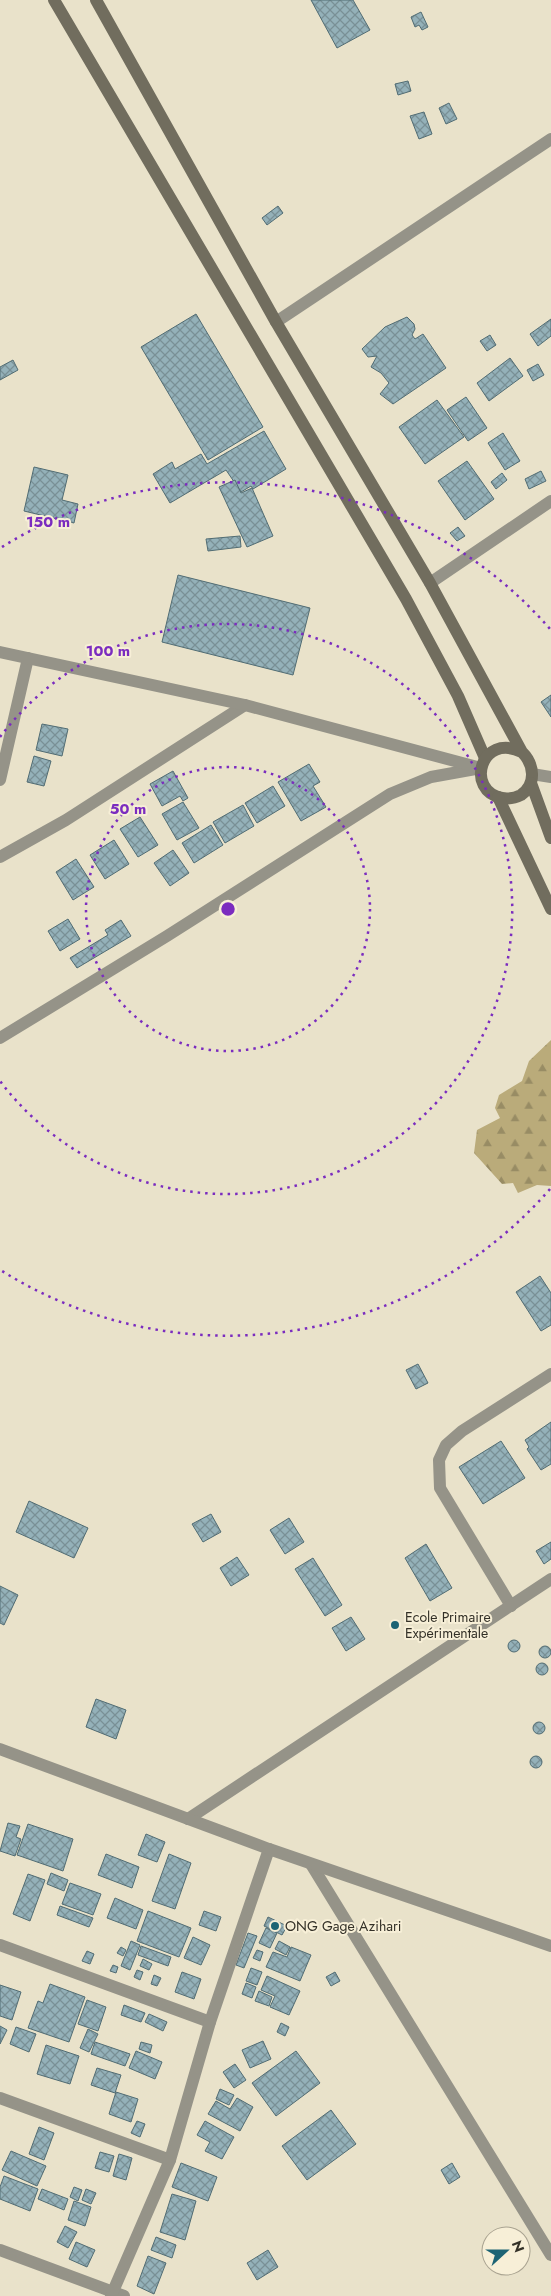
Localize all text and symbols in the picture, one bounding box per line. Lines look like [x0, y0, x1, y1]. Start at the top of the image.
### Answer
text: 150 m [26, 511, 70, 533]
text: 100 m [86, 640, 130, 662]
text: 50 m [110, 798, 146, 820]
centre of rings [219, 900, 237, 918]
place label: Ecole Primaire Expérimentale [405, 1607, 491, 1643]
marker: Ecole Primaire Expérimentale [389, 1619, 401, 1631]
place label: ONG Gage Azihari [285, 1916, 401, 1936]
marker: ONG Gage Azihari [269, 1920, 281, 1932]
north arrow [481, 2226, 531, 2276]
text: N [507, 2238, 529, 2255]

